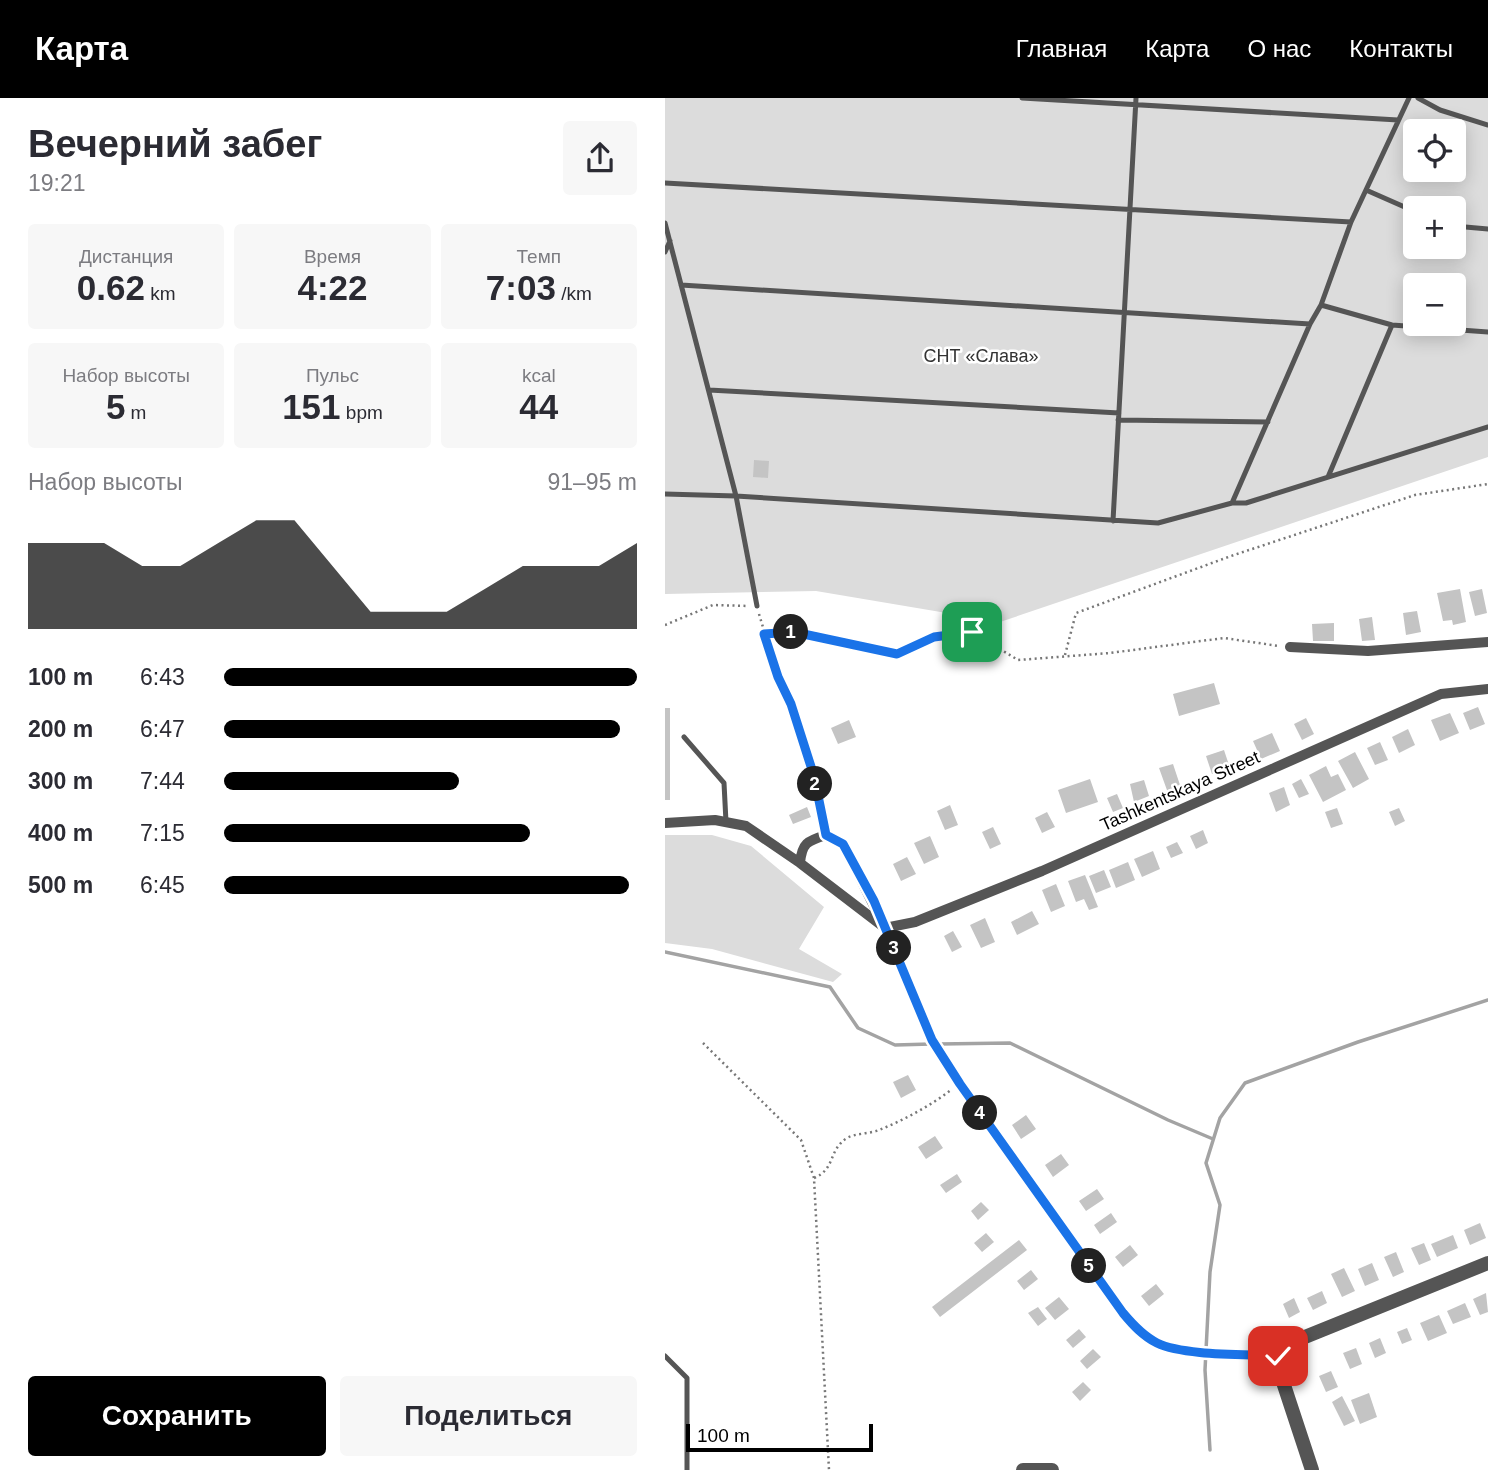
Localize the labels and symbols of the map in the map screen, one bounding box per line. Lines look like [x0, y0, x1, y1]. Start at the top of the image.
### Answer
park label: СНТ «Слава» [924, 346, 1038, 366]
pin [942, 602, 1002, 662]
pin: 1 [773, 614, 809, 650]
street label: Tashkentskaya Street [1097, 747, 1263, 835]
pin: 2 [797, 766, 833, 802]
pin: 3 [877, 930, 911, 966]
pin: 4 [963, 1096, 997, 1130]
pin: 5 [1071, 1248, 1107, 1284]
pin [1248, 1326, 1308, 1386]
scale bar [686, 1421, 873, 1453]

